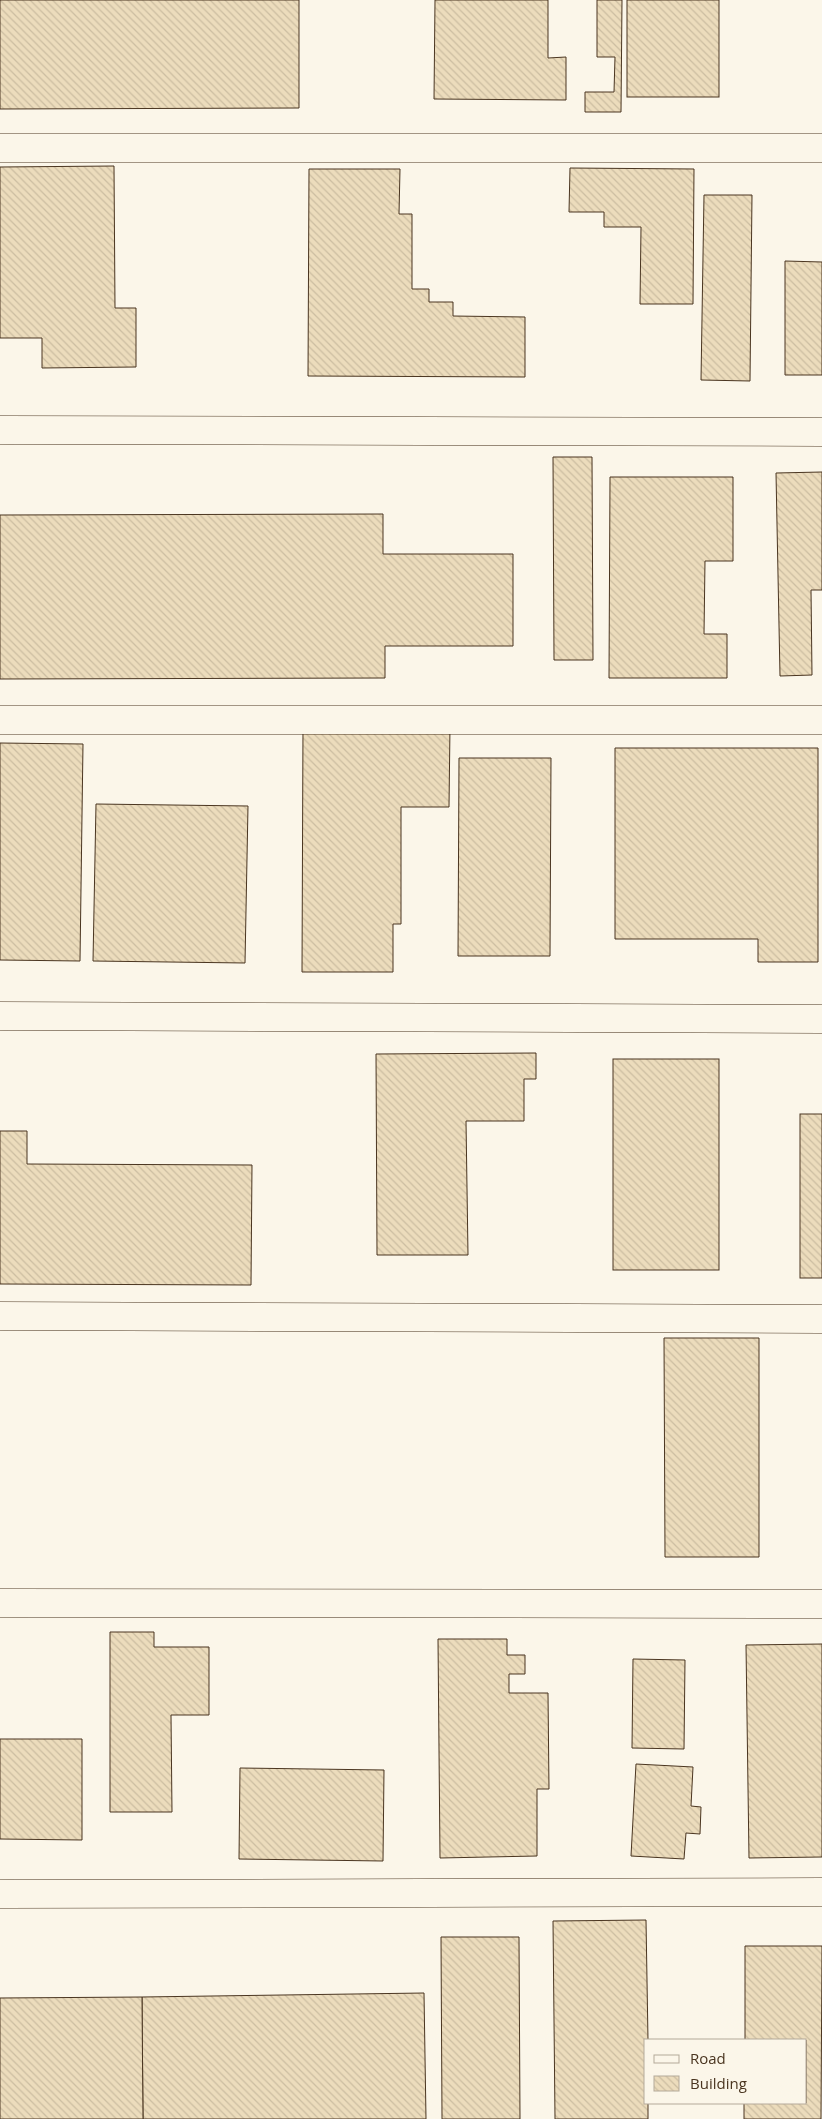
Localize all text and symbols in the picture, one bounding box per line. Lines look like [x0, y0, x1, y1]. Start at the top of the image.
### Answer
legend [644, 2039, 807, 2104]
text: Road [690, 2048, 726, 2068]
text: Building [690, 2073, 747, 2093]

